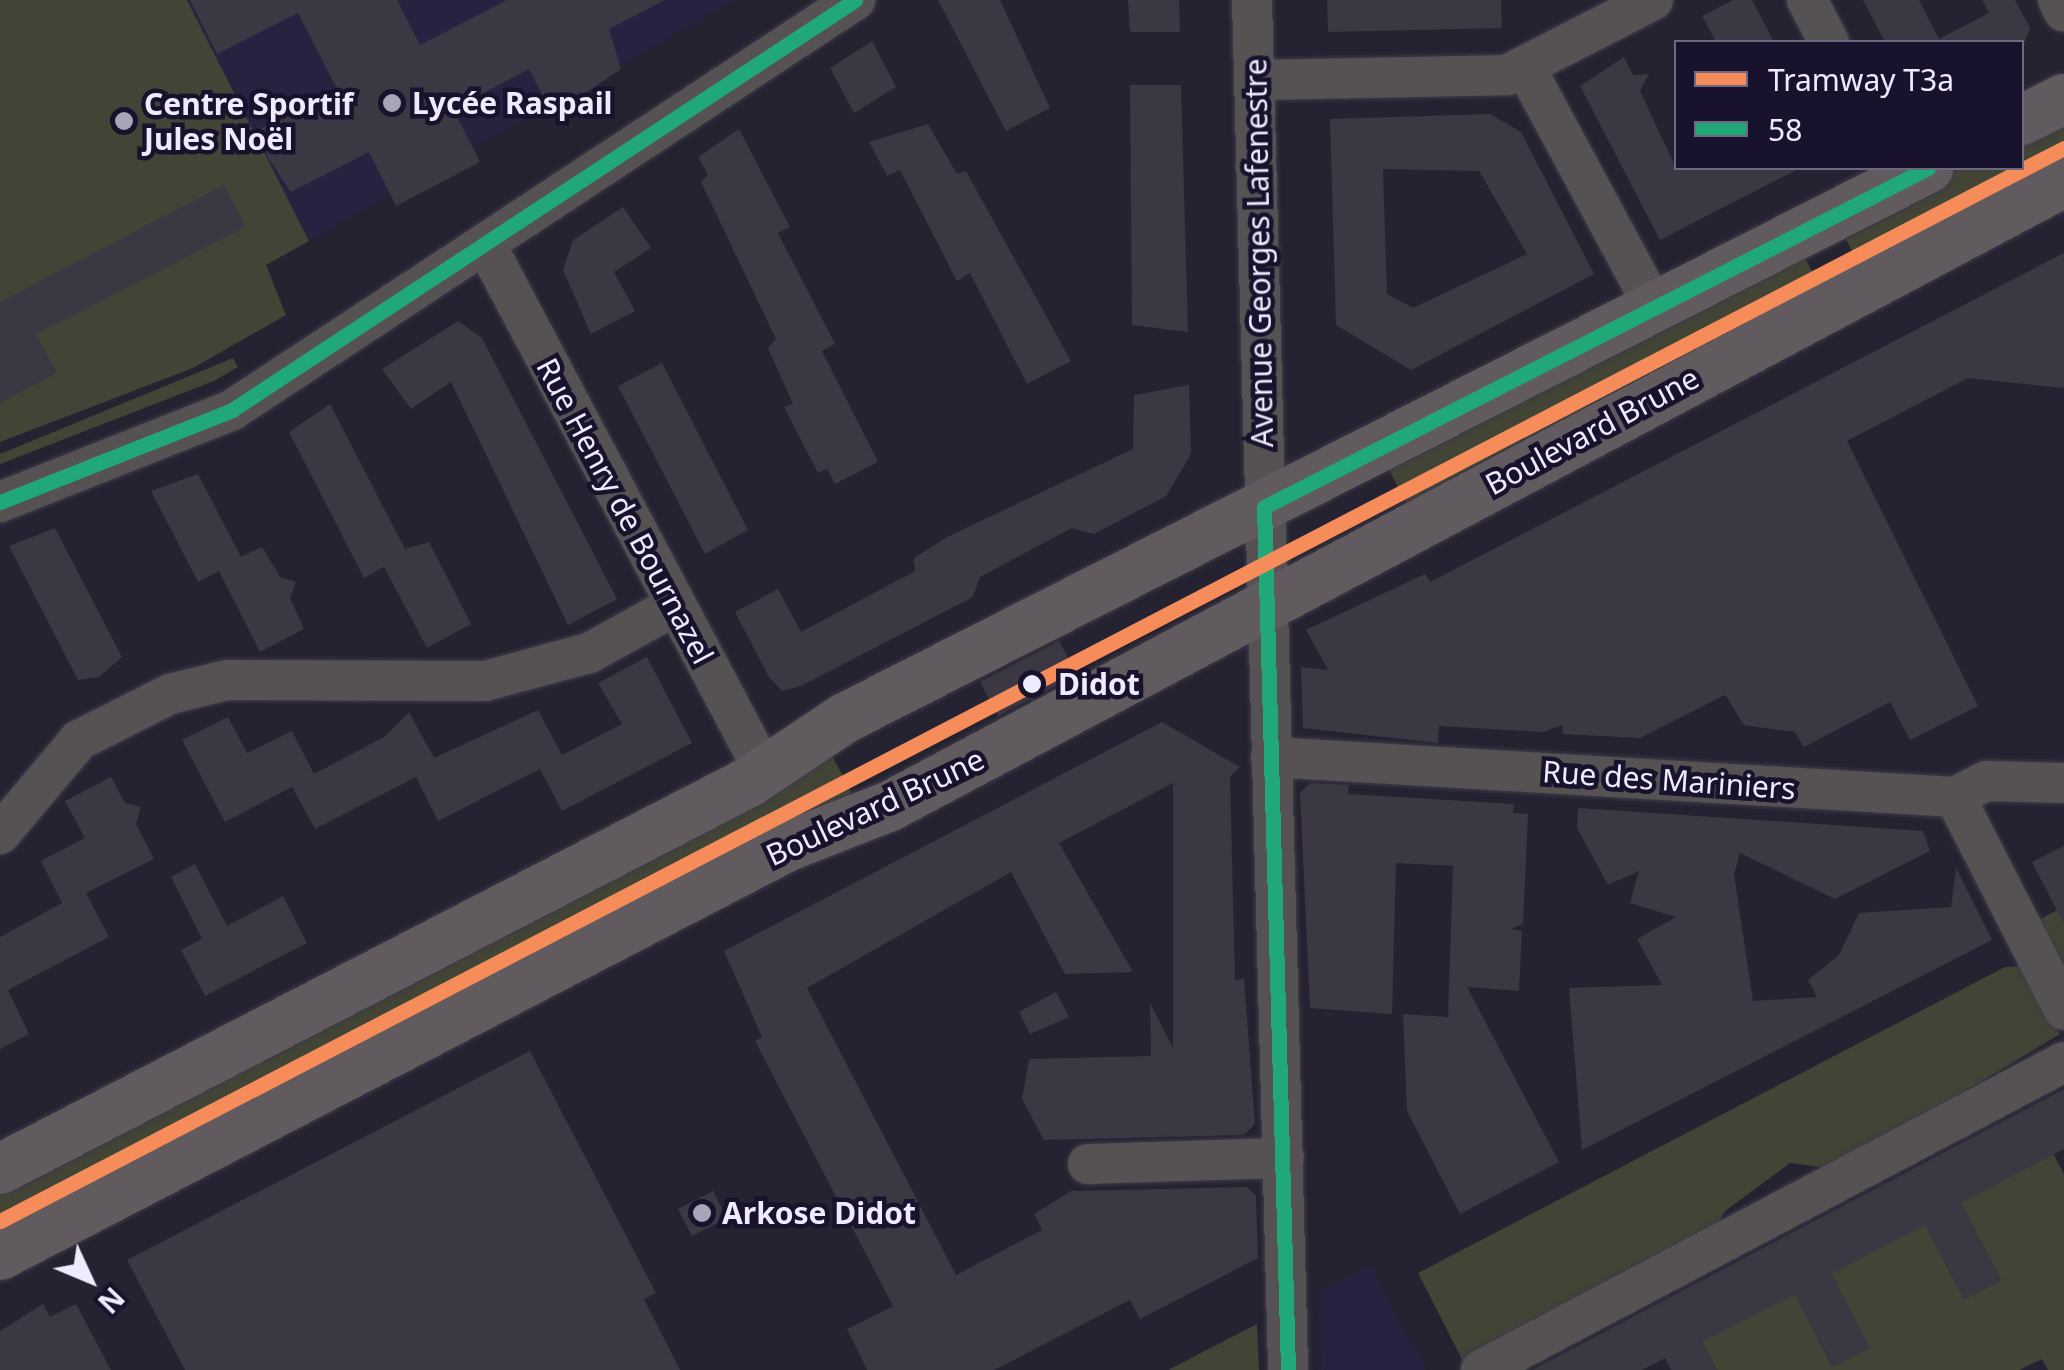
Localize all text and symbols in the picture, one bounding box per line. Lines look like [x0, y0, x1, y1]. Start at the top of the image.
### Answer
legend [1674, 40, 2024, 170]
street label: Avenue Georges Lafenestre [1238, 58, 1280, 448]
text: Tramway T3a [1768, 59, 1954, 100]
place label: Lycée Raspail [412, 85, 613, 121]
place label: Centre Sportif Jules Noël [144, 86, 353, 156]
marker: Lycée Raspail [381, 92, 403, 114]
text: 58 [1768, 109, 1802, 150]
marker: Centre Sportif Jules Noël [113, 110, 135, 132]
street label: Rue Henry de Bournazel [529, 352, 721, 670]
street label: Boulevard Brune [1479, 360, 1705, 502]
place label: Didot [1058, 666, 1140, 702]
marker: Didot [1015, 667, 1049, 701]
street label: Boulevard Brune [760, 741, 990, 873]
street label: Rue des Mariniers [1541, 753, 1797, 807]
place label: Arkose Didot [722, 1195, 916, 1231]
marker: Arkose Didot [691, 1202, 713, 1224]
north arrow [40, 1230, 140, 1330]
text: N [90, 1279, 133, 1322]

